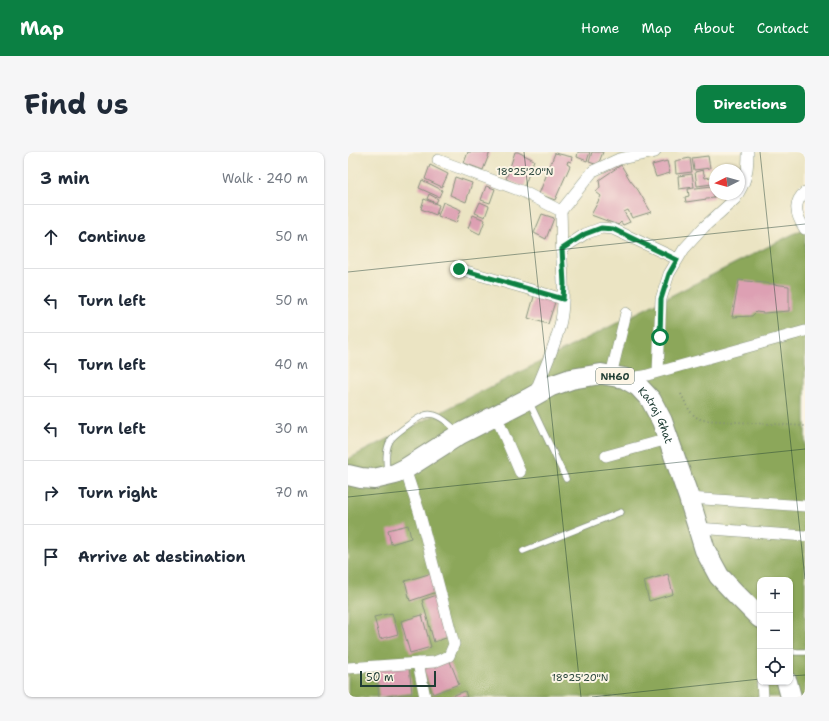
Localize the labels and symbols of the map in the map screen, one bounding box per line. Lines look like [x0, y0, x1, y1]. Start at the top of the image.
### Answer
north arrow [709, 164, 745, 200]
text: 18°25'20"N [497, 165, 553, 178]
route end [450, 260, 468, 278]
route start [651, 328, 669, 346]
road number: NH60 [596, 368, 634, 384]
street label: Katraj Ghat [635, 383, 677, 446]
scale bar [360, 669, 436, 688]
text: 18°25'20"N [552, 671, 608, 684]

